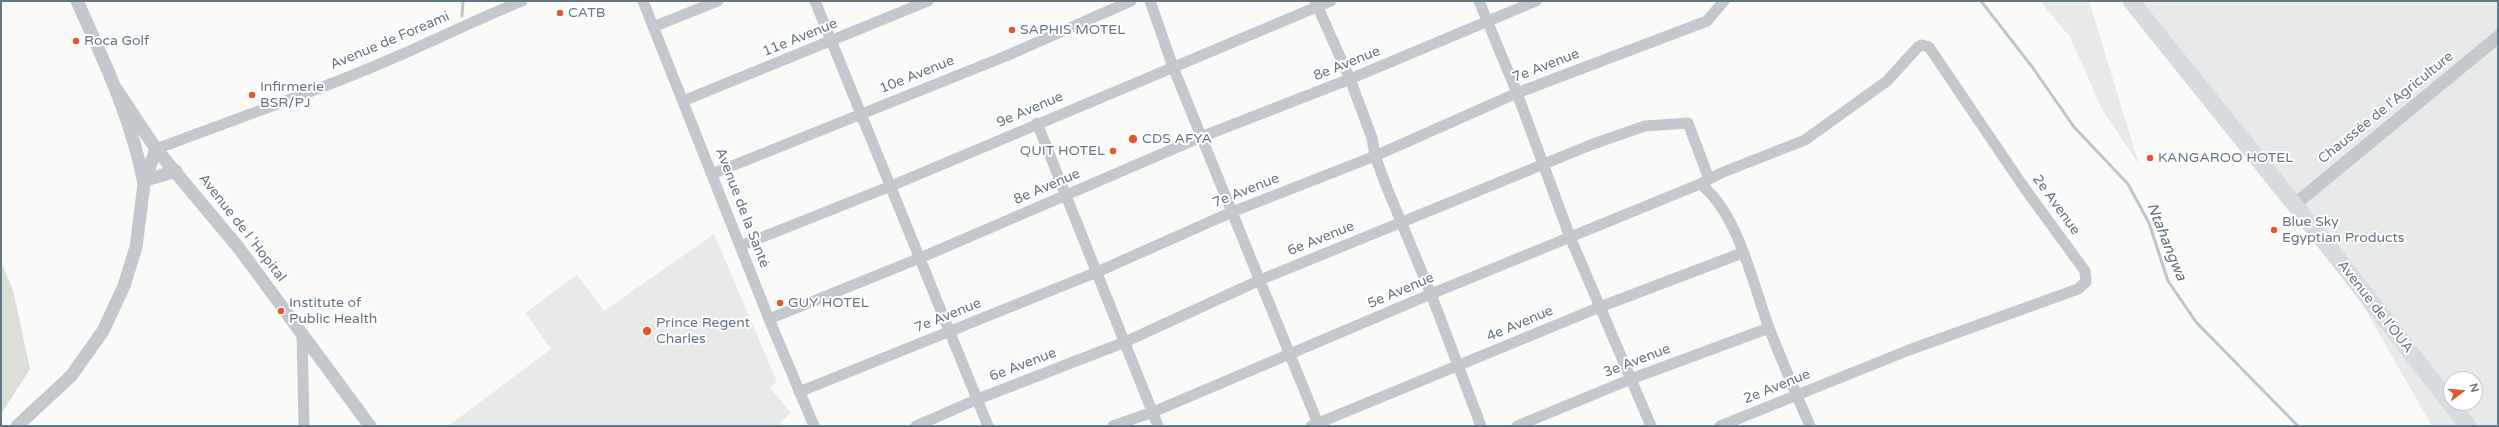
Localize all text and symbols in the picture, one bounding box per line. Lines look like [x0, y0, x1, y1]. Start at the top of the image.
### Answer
place label: CATB [568, 5, 606, 21]
street label: Avenue de Foreami [328, 8, 452, 74]
marker: CATB [555, 8, 565, 18]
street label: 11e Avenue [760, 15, 840, 61]
place label: SAPHIS MOTEL [1020, 22, 1125, 38]
marker: SAPHIS MOTEL [1007, 25, 1017, 35]
place label: Roca Golf [84, 33, 149, 49]
marker: Roca Golf [71, 36, 81, 46]
street label: 8e Avenue [1311, 43, 1383, 85]
street label: 7e Avenue [1510, 46, 1582, 86]
street label: Chaussée de l'Agriculture [2315, 48, 2457, 168]
street label: 10e Avenue [877, 52, 957, 98]
place label: Infirmerie BSR/PJ [260, 79, 324, 112]
street label: 9e Avenue [994, 89, 1066, 131]
marker: Infirmerie BSR/PJ [247, 90, 257, 100]
place label: CDS AFYA [1142, 131, 1212, 147]
marker: CDS AFYA [1127, 133, 1139, 145]
place label: QUIT HOTEL [1020, 143, 1105, 159]
street label: Avenue de la Santé [711, 146, 773, 270]
marker: QUIT HOTEL [1108, 146, 1118, 156]
place label: KANGAROO HOTEL [2158, 150, 2293, 166]
marker: KANGAROO HOTEL [2145, 153, 2155, 163]
street label: 8e Avenue [1011, 166, 1083, 208]
street label: 7e Avenue [1210, 170, 1282, 212]
street label: Avenue de l 'Hopital [195, 171, 289, 285]
street label: 2e Avenue [2028, 172, 2084, 238]
water label: Ntahangwa [2142, 200, 2190, 284]
place label: Blue Sky Egyptian Products [2282, 214, 2405, 246]
street label: 6e Avenue [1285, 218, 1357, 260]
marker: Blue Sky Egyptian Products [2269, 225, 2279, 235]
street label: Avenue de l'OUA [2334, 257, 2416, 357]
street label: 5e Avenue [1365, 270, 1437, 312]
place label: Institute of Public Health [289, 295, 377, 328]
place label: GUY HOTEL [788, 295, 869, 311]
street label: 7e Avenue [912, 295, 984, 337]
marker: GUY HOTEL [775, 298, 785, 308]
street label: 4e Avenue [1484, 303, 1556, 345]
marker: Institute of Public Health [276, 306, 286, 316]
place label: Prince Regent Charles [656, 315, 750, 348]
marker: Prince Regent Charles [641, 325, 653, 337]
street label: 3e Avenue [1601, 341, 1673, 381]
street label: 6e Avenue [987, 345, 1059, 385]
street label: 2e Avenue [1741, 366, 1813, 408]
north arrow [2443, 371, 2483, 411]
text: N [2467, 382, 2482, 394]

